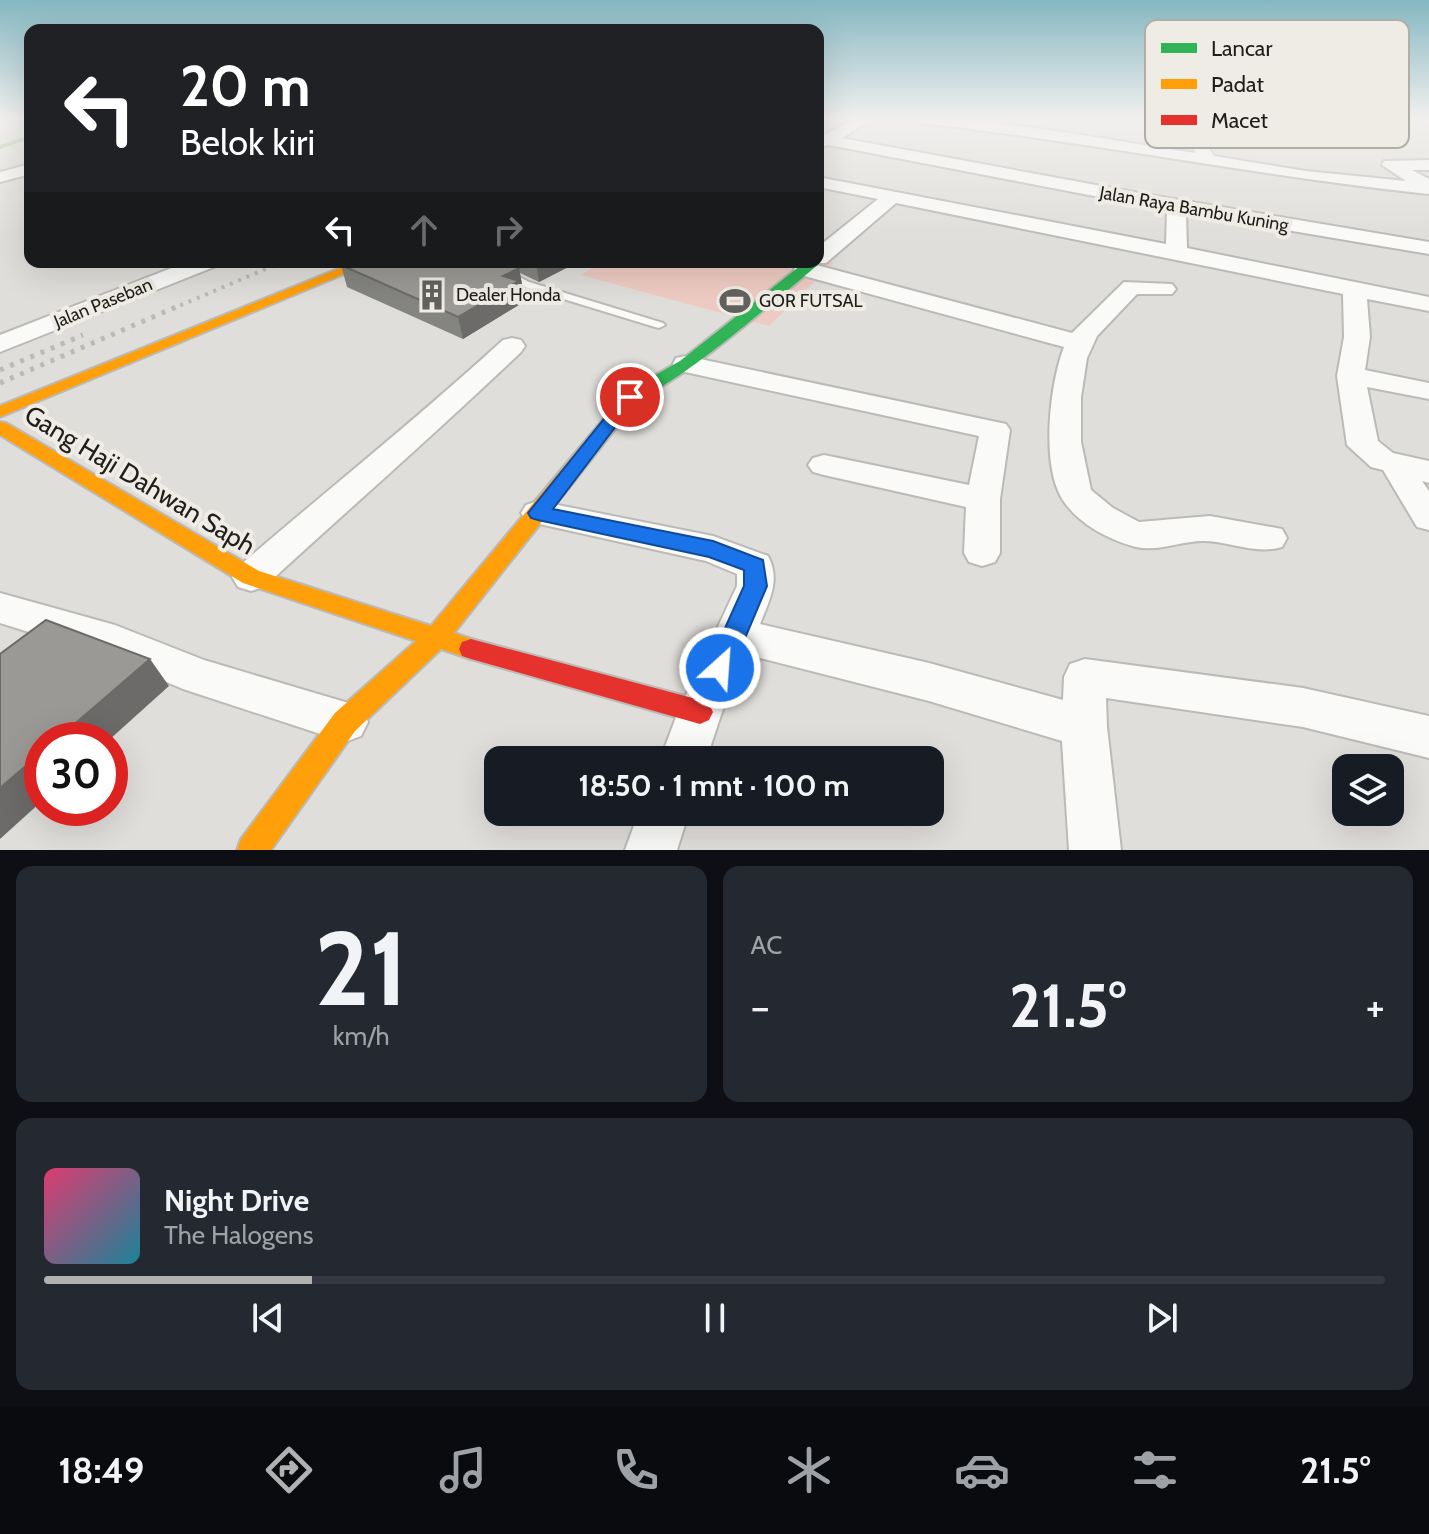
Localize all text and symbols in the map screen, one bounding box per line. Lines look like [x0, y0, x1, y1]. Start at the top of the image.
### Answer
legend [1145, 20, 1409, 148]
text: Lancar [1211, 35, 1272, 62]
text: 20 m [180, 52, 310, 120]
icon: left [48, 56, 152, 160]
text: Padat [1211, 71, 1264, 98]
text: Macet [1211, 107, 1268, 134]
text: Belok kiri [180, 120, 315, 164]
street label: Jalan Raya Bambu Kuning [1097, 181, 1291, 237]
icon: left [318, 208, 362, 252]
icon: ahead [402, 208, 446, 252]
icon: right [486, 208, 530, 252]
street label: Jalan Paseban [50, 273, 155, 333]
building icon: Dealer Honda [415, 278, 449, 312]
place label: Dealer Honda [456, 284, 561, 306]
sports icon: GOR FUTSAL [718, 284, 752, 318]
place label: GOR FUTSAL [759, 290, 863, 312]
pin [596, 363, 664, 431]
icon: arrive [608, 375, 652, 419]
street label: Gang Haji Dahwan Saph [19, 398, 261, 562]
position arrow [678, 626, 762, 710]
speed limit sign: 30 [24, 722, 128, 826]
map controls [1332, 754, 1404, 826]
button: layers [1332, 754, 1404, 826]
text: 18:50 · 1 mnt · 100 m [579, 767, 849, 804]
text: 21 [315, 905, 408, 1031]
text: AC [751, 929, 782, 961]
text: 21.5° [1009, 969, 1126, 1042]
text: − [751, 980, 770, 1033]
text: + [1366, 980, 1385, 1033]
text: km/h [333, 1020, 390, 1052]
text: Night Drive [164, 1182, 309, 1219]
text: The Halogens [164, 1219, 313, 1251]
icon: previous [246, 1296, 290, 1340]
icon: pause [693, 1296, 737, 1340]
icon: next [1140, 1296, 1184, 1340]
icon: directions [261, 1442, 317, 1498]
icon: music [435, 1442, 491, 1498]
icon: phone [608, 1442, 664, 1498]
icon: climate [781, 1442, 837, 1498]
icon: car [954, 1442, 1010, 1498]
icon: filters [1127, 1442, 1183, 1498]
text: 18:49 [59, 1448, 144, 1492]
text: 21.5° [1300, 1448, 1370, 1492]

